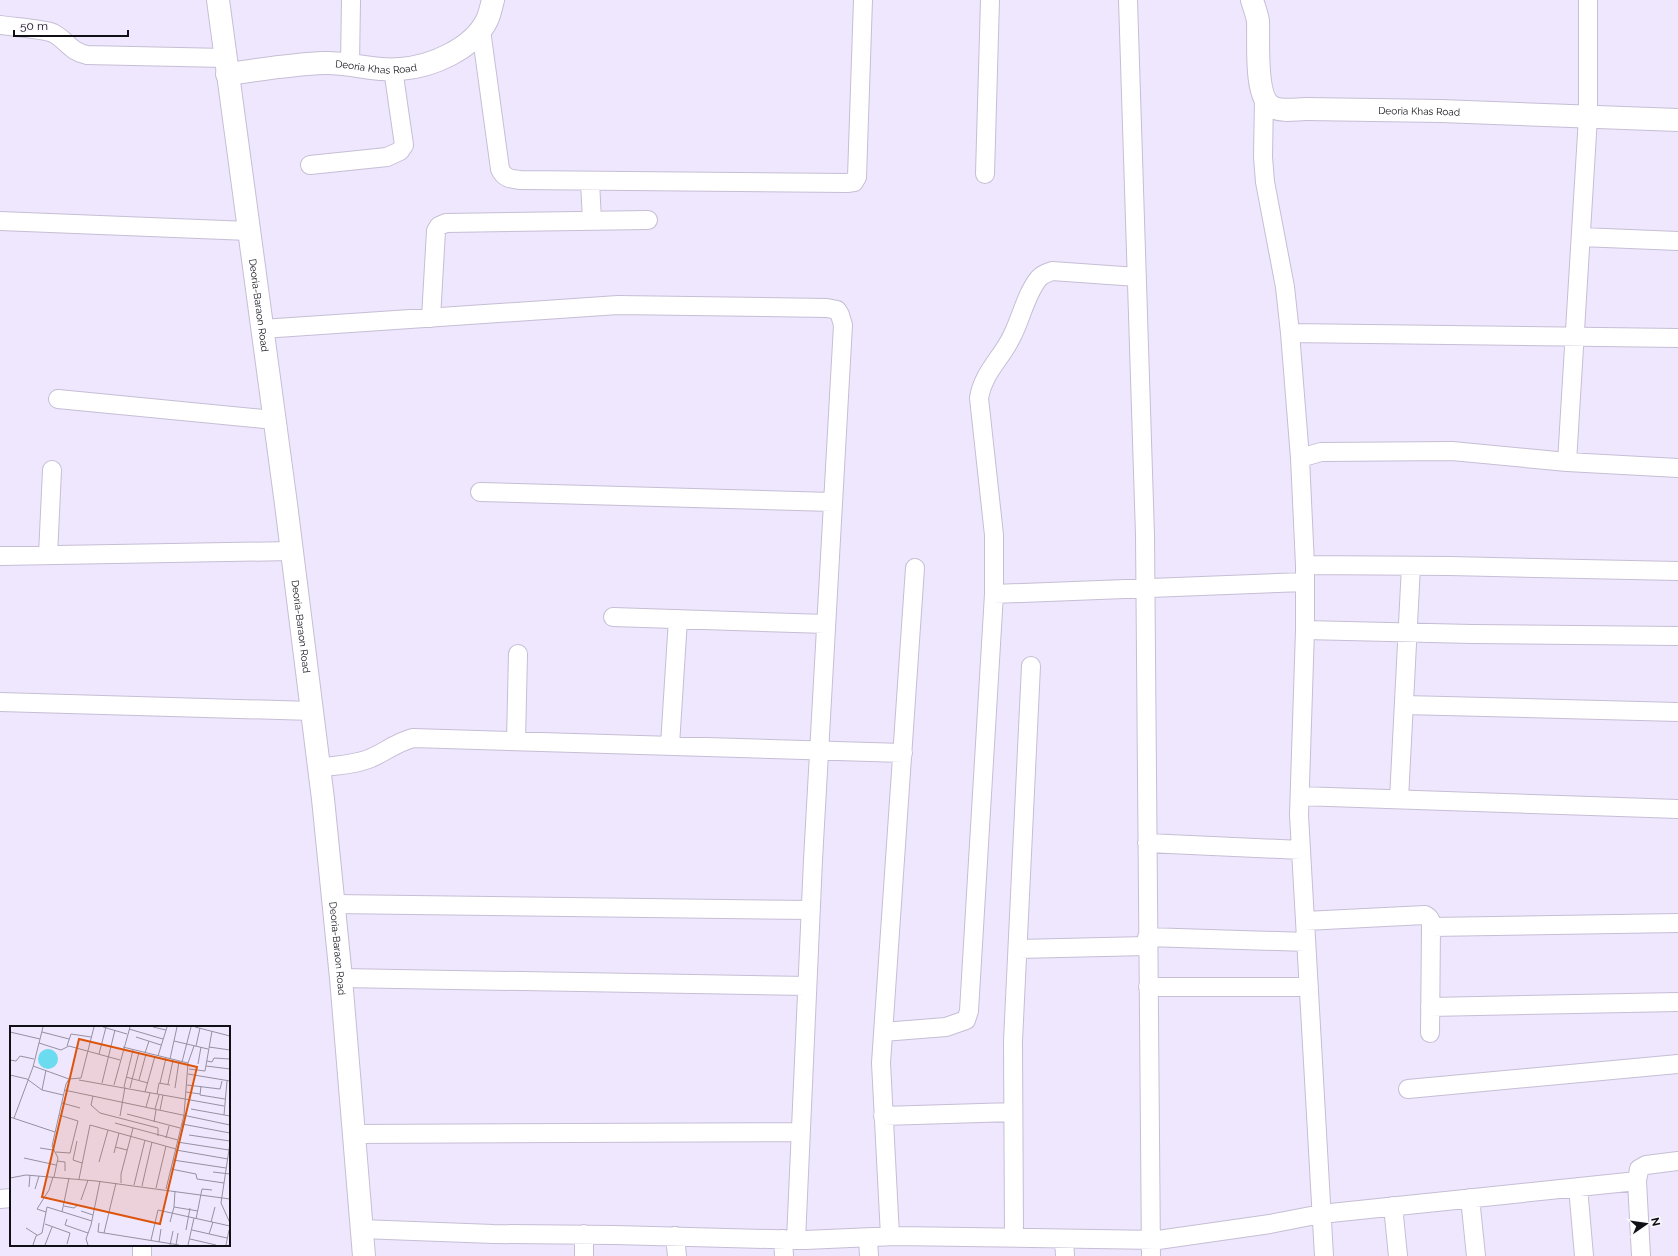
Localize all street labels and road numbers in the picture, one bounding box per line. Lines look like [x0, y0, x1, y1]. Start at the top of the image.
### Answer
street label: Deoria Khas Road [335, 58, 418, 76]
street label: Deoria Khas Road [1378, 105, 1460, 118]
street label: Deoria-Baraon Road [247, 258, 270, 353]
street label: Deoria-Baraon Road [290, 579, 312, 674]
street label: Deoria-Baraon Road [327, 901, 347, 996]

